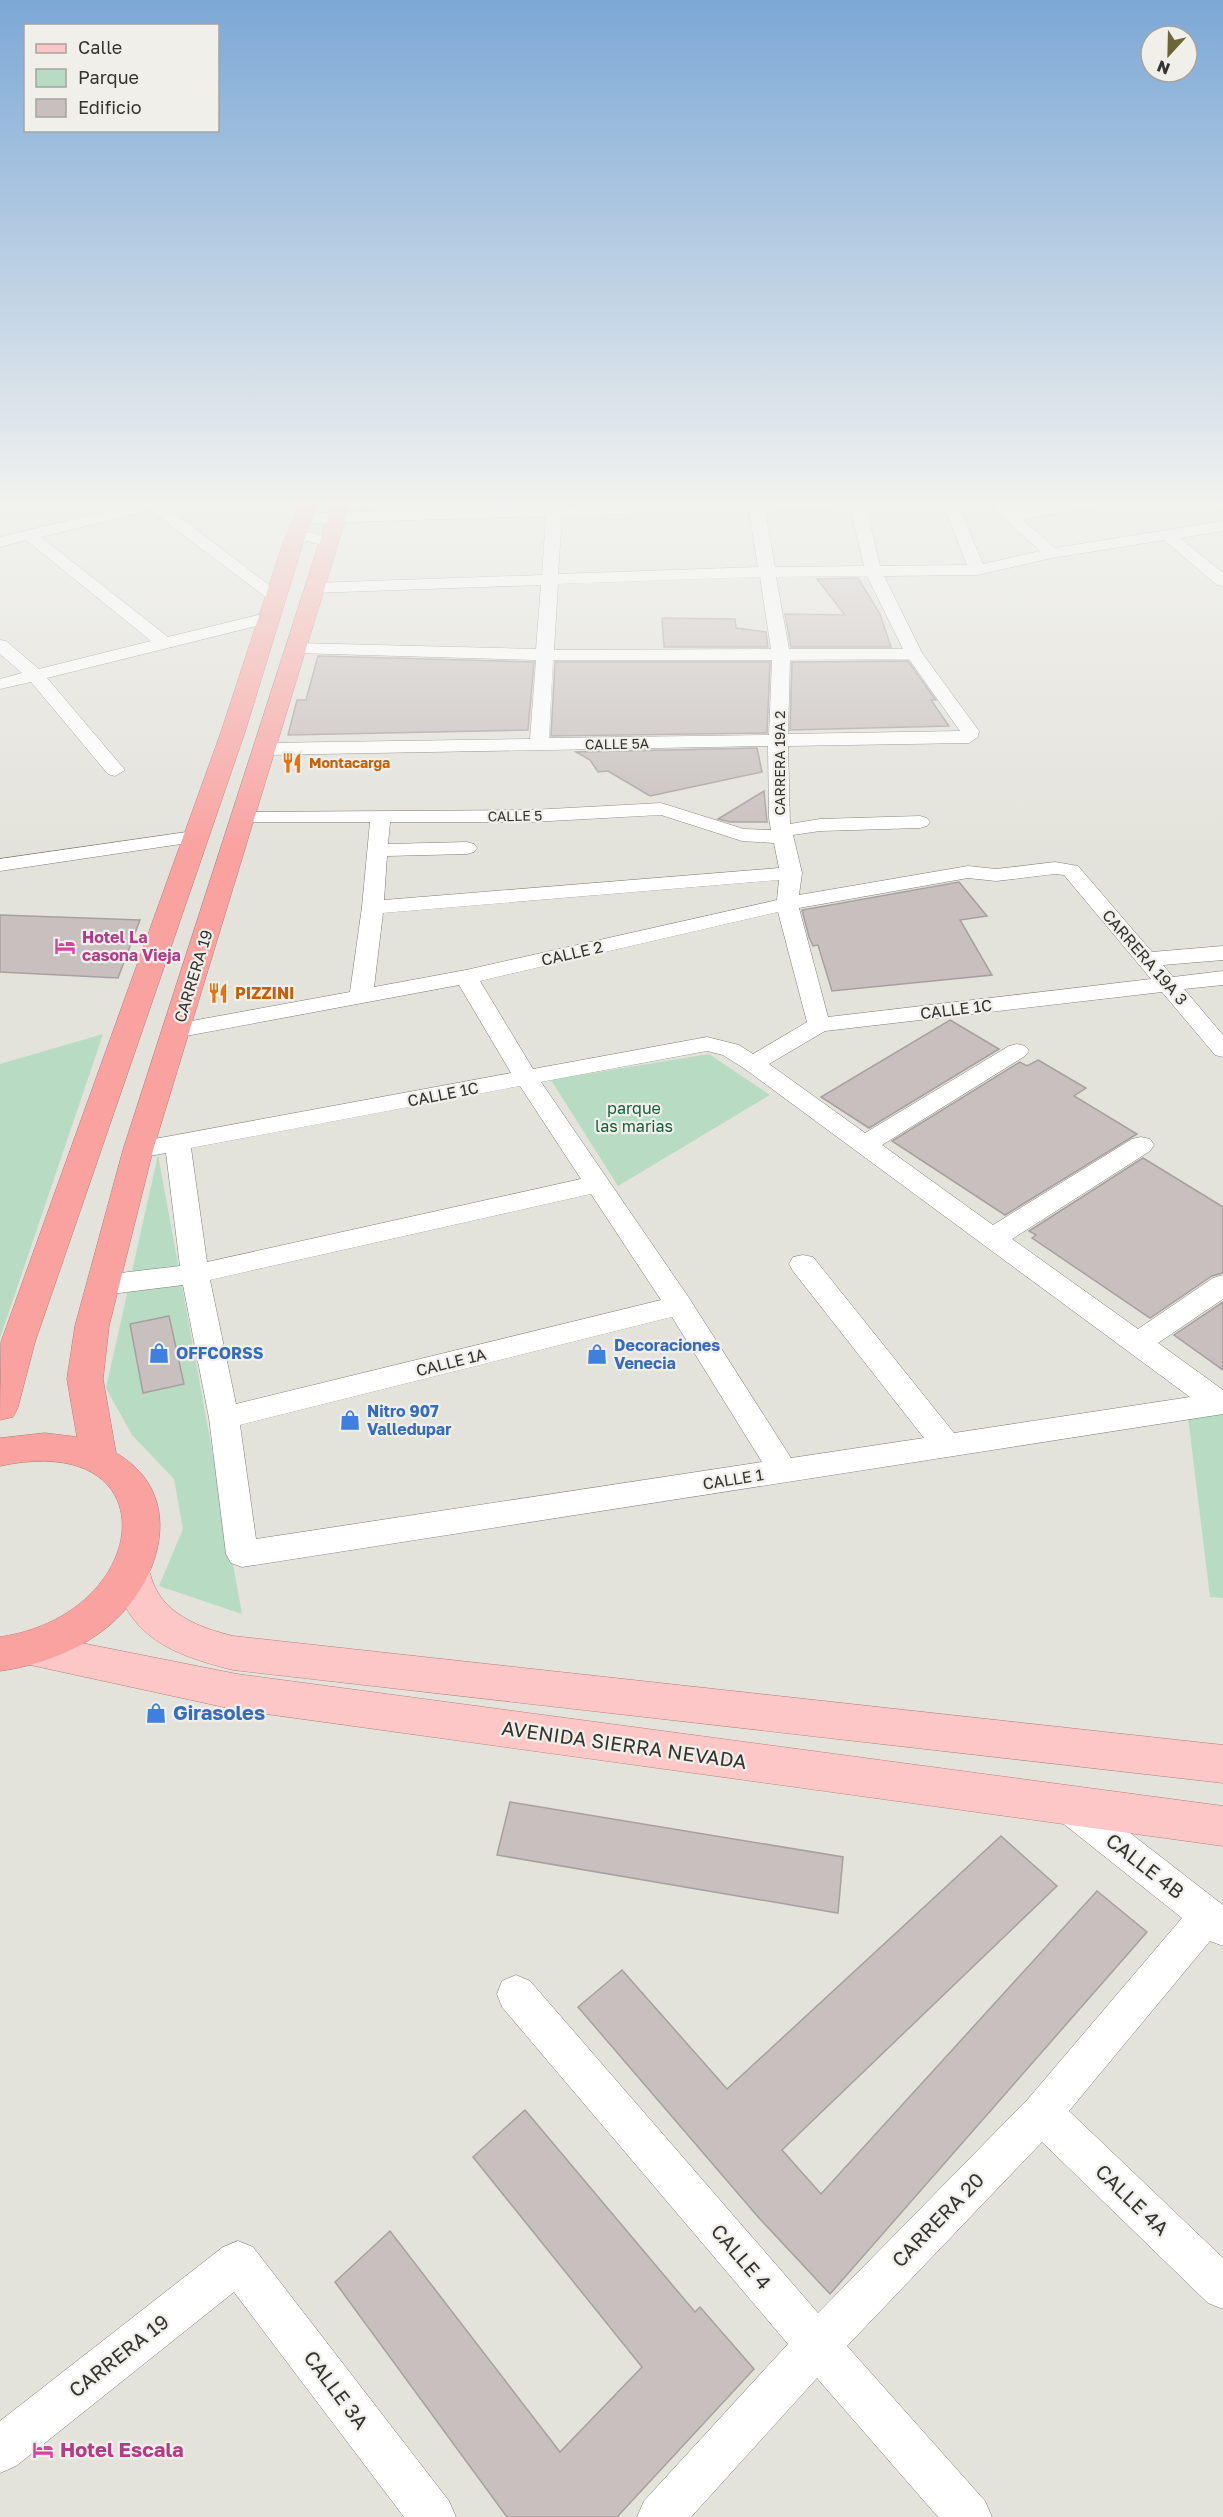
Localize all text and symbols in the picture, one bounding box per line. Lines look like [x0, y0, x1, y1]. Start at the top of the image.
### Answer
legend [24, 24, 219, 132]
north arrow [1139, 24, 1199, 84]
text: Calle [78, 36, 122, 58]
text: N [1154, 56, 1173, 79]
text: Parque [78, 66, 139, 88]
text: Edificio [78, 96, 142, 118]
street label: CARRERA 19A 2 [771, 711, 788, 815]
street label: CALLE 5A [585, 734, 650, 753]
restaurant icon: Montacarga [280, 751, 304, 775]
place label: Montacarga [309, 754, 390, 771]
street label: CALLE 5 [487, 807, 543, 824]
street label: CARRERA 19A 3 [1098, 905, 1192, 1009]
place label: Hotel La casona Vieja [82, 927, 181, 965]
street label: CARRERA 19 [169, 927, 217, 1025]
hotel icon: Hotel La casona Vieja [53, 934, 77, 958]
street label: CALLE 2 [539, 936, 605, 970]
restaurant icon: PIZZINI [206, 981, 230, 1005]
place label: PIZZINI [235, 983, 295, 1003]
street label: CALLE 1C [919, 995, 993, 1023]
street label: CALLE 1C [406, 1077, 480, 1111]
park label: parque las marias [595, 1098, 673, 1136]
place label: Decoraciones Venecia [614, 1335, 720, 1373]
shop icon: OFFCORSS [147, 1341, 171, 1365]
shop icon: Decoraciones Venecia [585, 1342, 609, 1366]
place label: OFFCORSS [176, 1343, 264, 1363]
street label: CALLE 1A [414, 1344, 489, 1380]
place label: Nitro 907 Valledupar [367, 1401, 451, 1439]
shop icon: Nitro 907 Valledupar [338, 1408, 362, 1432]
street label: CALLE 1 [701, 1464, 765, 1494]
place label: Girasoles [173, 1700, 265, 1724]
shop icon: Girasoles [144, 1701, 168, 1725]
street label: AVENIDA SIERRA NEVADA [500, 1715, 748, 1773]
street label: CALLE 4B [1102, 1827, 1189, 1903]
street label: CALLE 4A [1091, 2159, 1174, 2240]
street label: CARRERA 20 [886, 2167, 988, 2272]
street label: CALLE 4 [707, 2219, 777, 2294]
street label: CARRERA 19 [64, 2309, 173, 2402]
street label: CALLE 3A [300, 2346, 374, 2433]
place label: Hotel Escala [60, 2437, 184, 2461]
hotel icon: Hotel Escala [31, 2438, 55, 2462]

